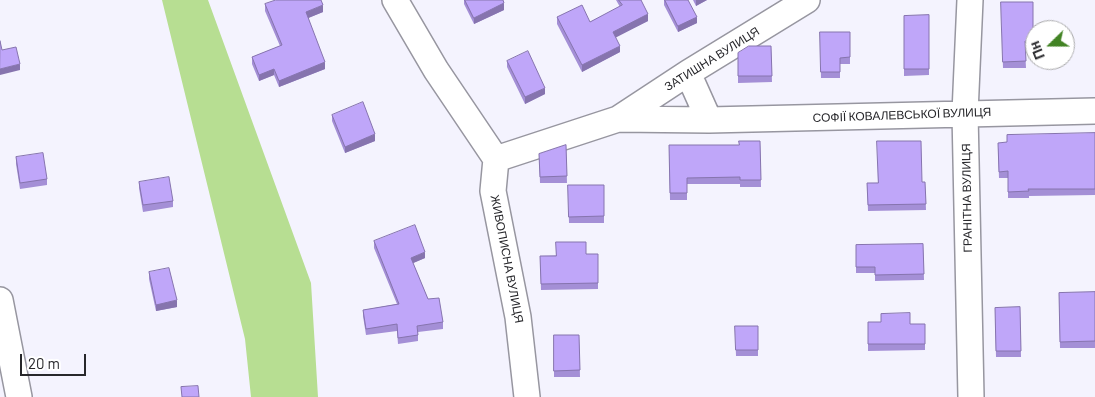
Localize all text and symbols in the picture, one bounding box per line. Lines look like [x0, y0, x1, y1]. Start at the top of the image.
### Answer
north arrow [1025, 20, 1075, 70]
street label: ЗАТИШНА ВУЛИЦЯ [662, 24, 762, 94]
text: Пн [1025, 39, 1048, 62]
street label: СОФІЇ КОВАЛЕВСЬКОЇ ВУЛИЦЯ [812, 105, 992, 125]
street label: ГРАНІТНА ВУЛИЦЯ [959, 143, 975, 253]
street label: ЖИВОПИСНА ВУЛИЦЯ [487, 194, 527, 324]
scale bar [22, 344, 89, 376]
text: 20 m [28, 354, 60, 372]

